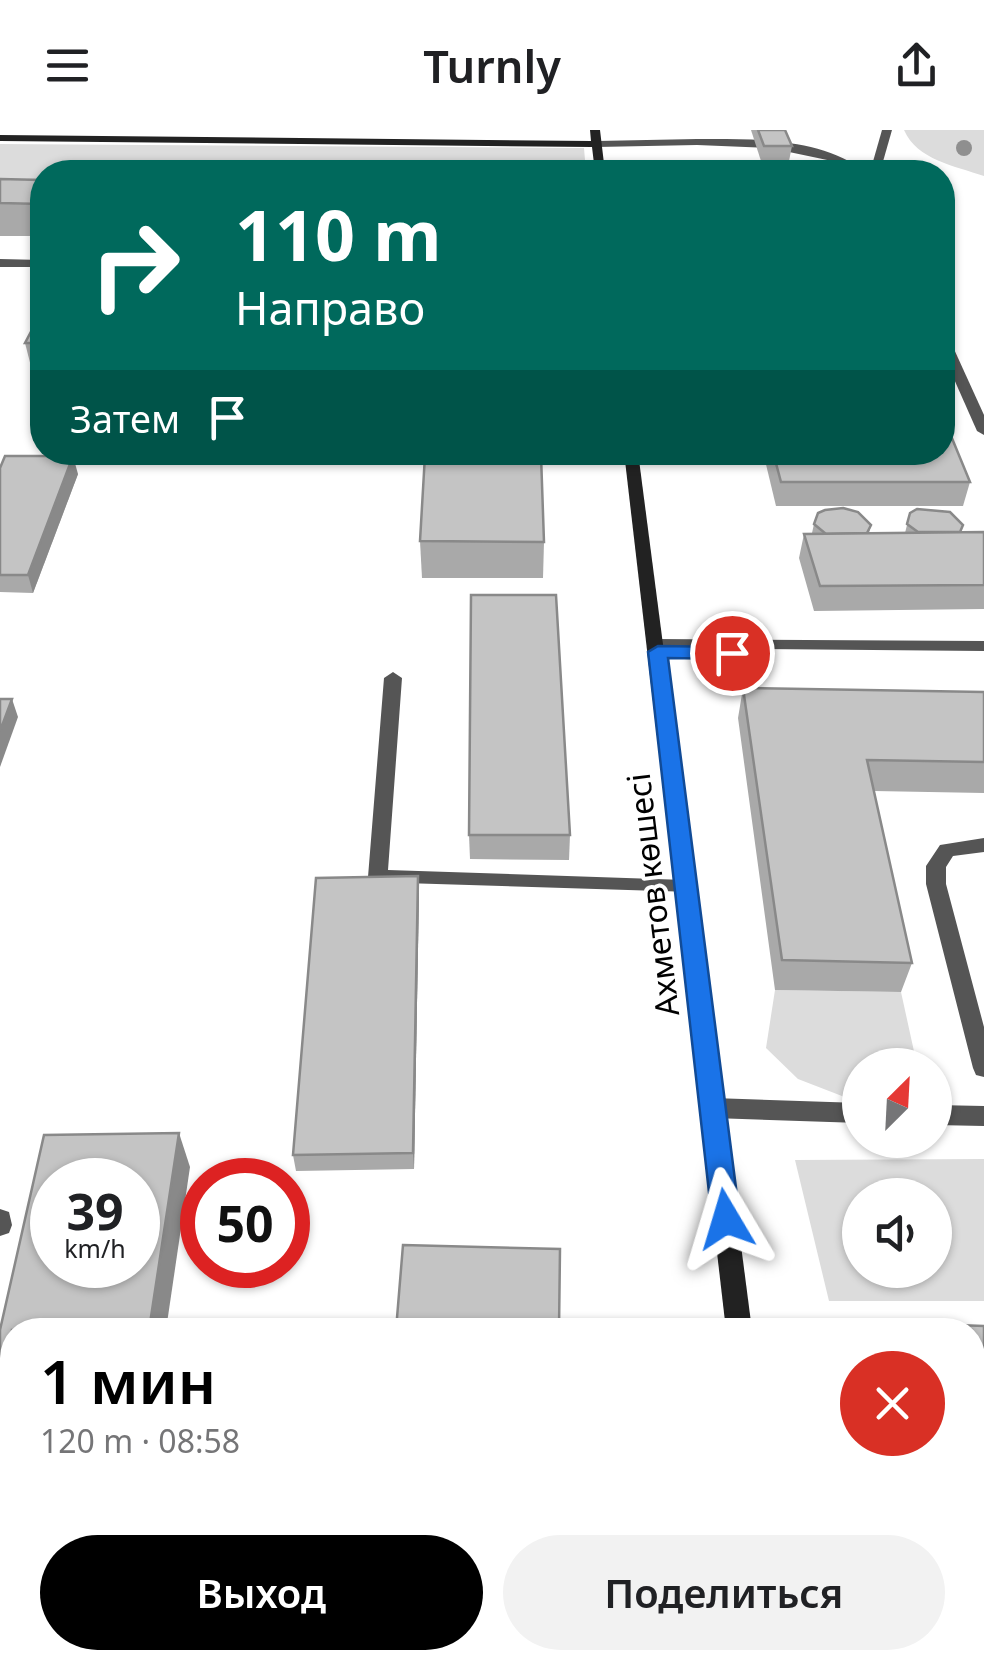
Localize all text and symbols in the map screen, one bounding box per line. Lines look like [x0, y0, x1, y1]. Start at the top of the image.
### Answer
text: Turnly [423, 35, 561, 96]
icon: menu [40, 38, 95, 93]
icon: share [889, 38, 944, 93]
text: 110 m [235, 186, 442, 282]
icon: right [70, 200, 200, 330]
text: Направо [235, 277, 425, 338]
icon: arrive [200, 390, 255, 445]
text: Затем [70, 392, 180, 444]
pin [690, 611, 775, 696]
icon: arrive [705, 626, 760, 681]
street label: Ахметов көшесі [616, 771, 688, 1019]
north arrow [842, 1048, 952, 1158]
map controls [842, 1048, 952, 1288]
speed limit sign: 50 [180, 1158, 310, 1288]
position arrow [674, 1167, 778, 1271]
text: 39 [66, 1177, 124, 1245]
button: sound [842, 1178, 952, 1288]
text: km/h [64, 1231, 126, 1265]
text: 1 мин [40, 1340, 216, 1422]
button: close [840, 1351, 945, 1456]
text: 120 m · 08:58 [40, 1419, 240, 1462]
button: Выход [40, 1535, 483, 1650]
button: Поделиться [503, 1535, 945, 1650]

